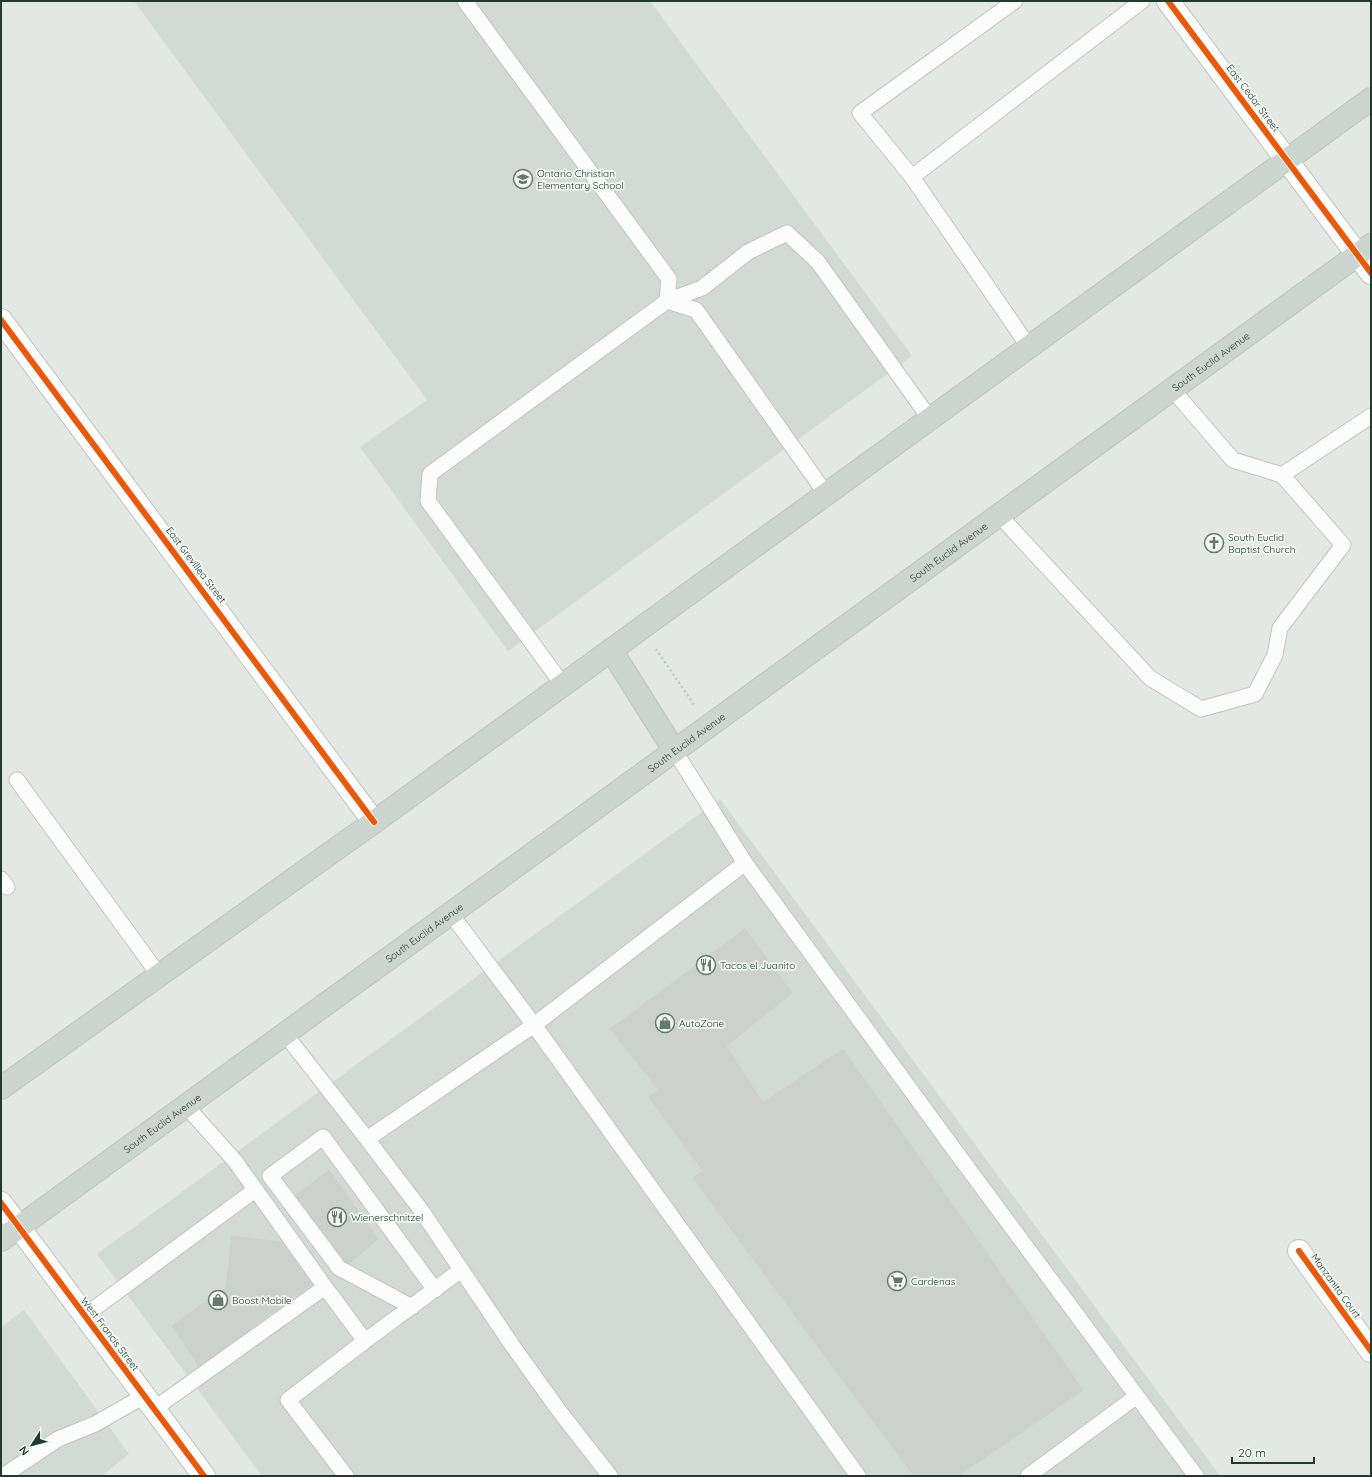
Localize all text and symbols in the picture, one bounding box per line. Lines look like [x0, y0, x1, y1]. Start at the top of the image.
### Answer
street label: East Cedar Street [1224, 62, 1283, 135]
place label: Ontario Christian Elementary School [537, 167, 624, 192]
school or university icon: Ontario Christian Elementary School [512, 168, 534, 190]
street label: South Euclid Avenue [1169, 329, 1252, 394]
street label: South Euclid Avenue [907, 519, 990, 585]
street label: East Grevillea Street [163, 524, 229, 606]
place label: South Euclid Baptist Church [1228, 531, 1295, 556]
church icon: South Euclid Baptist Church [1203, 532, 1225, 554]
street label: South Euclid Avenue [645, 709, 728, 775]
street label: South Euclid Avenue [383, 900, 466, 965]
restaurant icon: Tacos el Juanito [695, 954, 717, 976]
place label: Tacos el Juanito [720, 959, 795, 972]
shop icon: AutoZone [654, 1012, 676, 1034]
place label: AutoZone [679, 1017, 725, 1030]
street label: South Euclid Avenue [121, 1090, 204, 1156]
restaurant icon: Wienerschnitzel [326, 1206, 348, 1228]
place label: Wienerschnitzel [351, 1211, 423, 1224]
street label: Manzanita Court [1308, 1251, 1364, 1321]
supermarket icon: Cardenas [886, 1270, 908, 1292]
place label: Cardenas [911, 1275, 956, 1288]
shop icon: Boost Mobile [207, 1289, 229, 1311]
street label: West Francis Street [78, 1294, 142, 1374]
place label: Boost Mobile [232, 1294, 292, 1307]
north arrow [12, 1425, 52, 1465]
scale bar [1232, 1439, 1314, 1465]
text: N [16, 1443, 32, 1458]
text: 20 m [1238, 1445, 1266, 1460]

